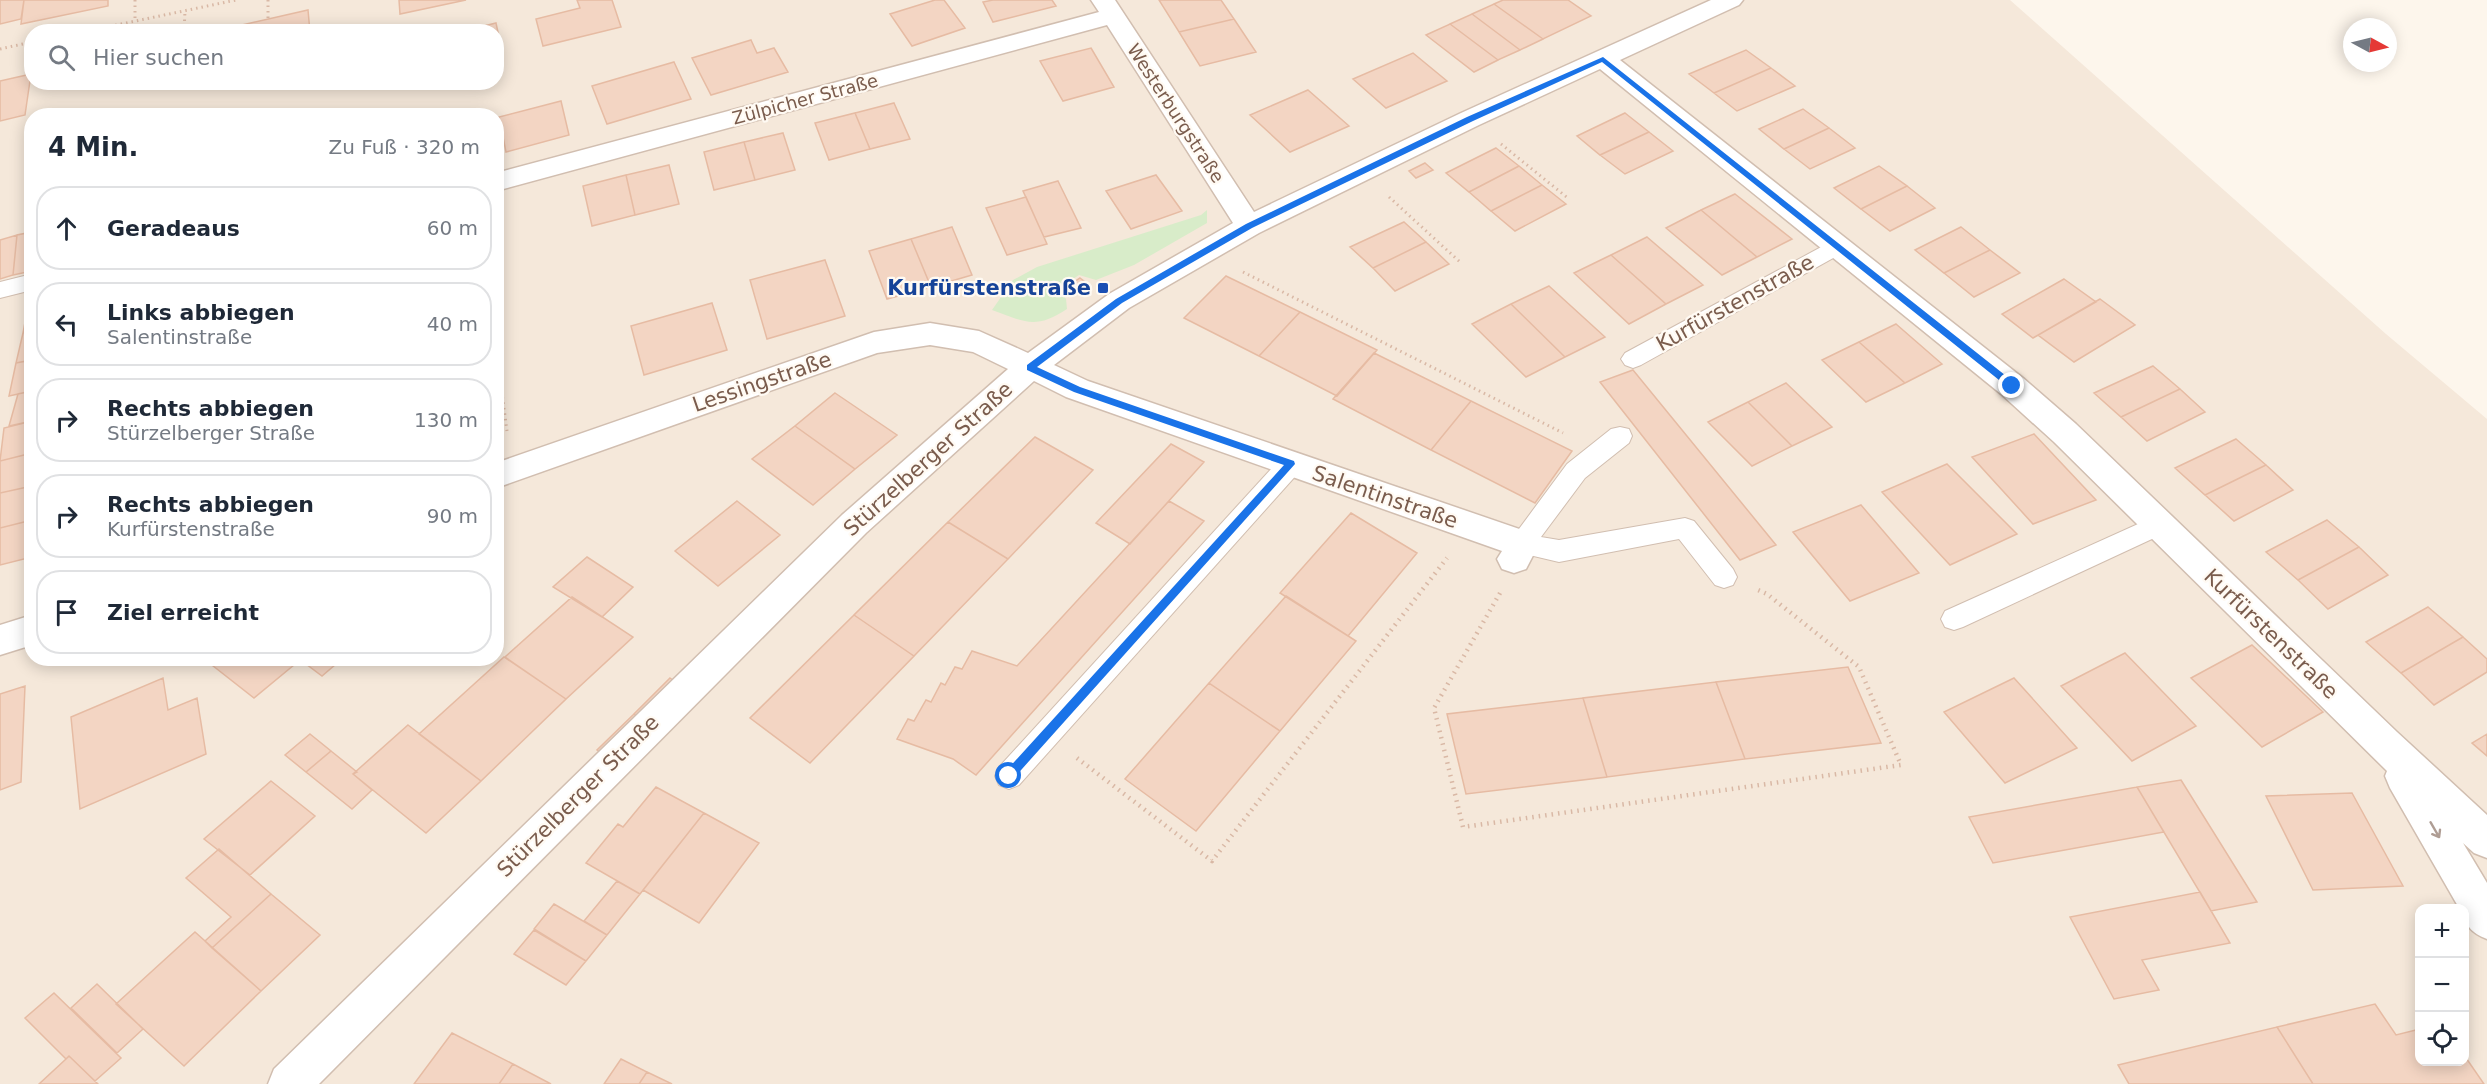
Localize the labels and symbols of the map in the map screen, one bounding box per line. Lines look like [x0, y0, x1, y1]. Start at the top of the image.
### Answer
north arrow [2343, 18, 2397, 72]
street label: Westerburgstraße [1123, 40, 1229, 186]
street label: Zülpicher Straße [730, 69, 880, 129]
street label: Kurfürstenstraße [1652, 250, 1818, 356]
place label: Kurfürstenstraße [887, 276, 1091, 300]
marker: Kurfürstenstraße [1096, 281, 1110, 295]
street label: Lessingstraße [689, 347, 835, 417]
route end [1998, 372, 2024, 398]
street label: Stürzelberger Straße [839, 377, 1017, 541]
street label: Salentinstraße [1309, 461, 1461, 533]
street label: Kurfürstenstraße [2199, 564, 2343, 704]
street label: Stürzelberger Straße [492, 710, 664, 882]
route start [995, 762, 1021, 788]
one-way arrow [2429, 822, 2441, 839]

